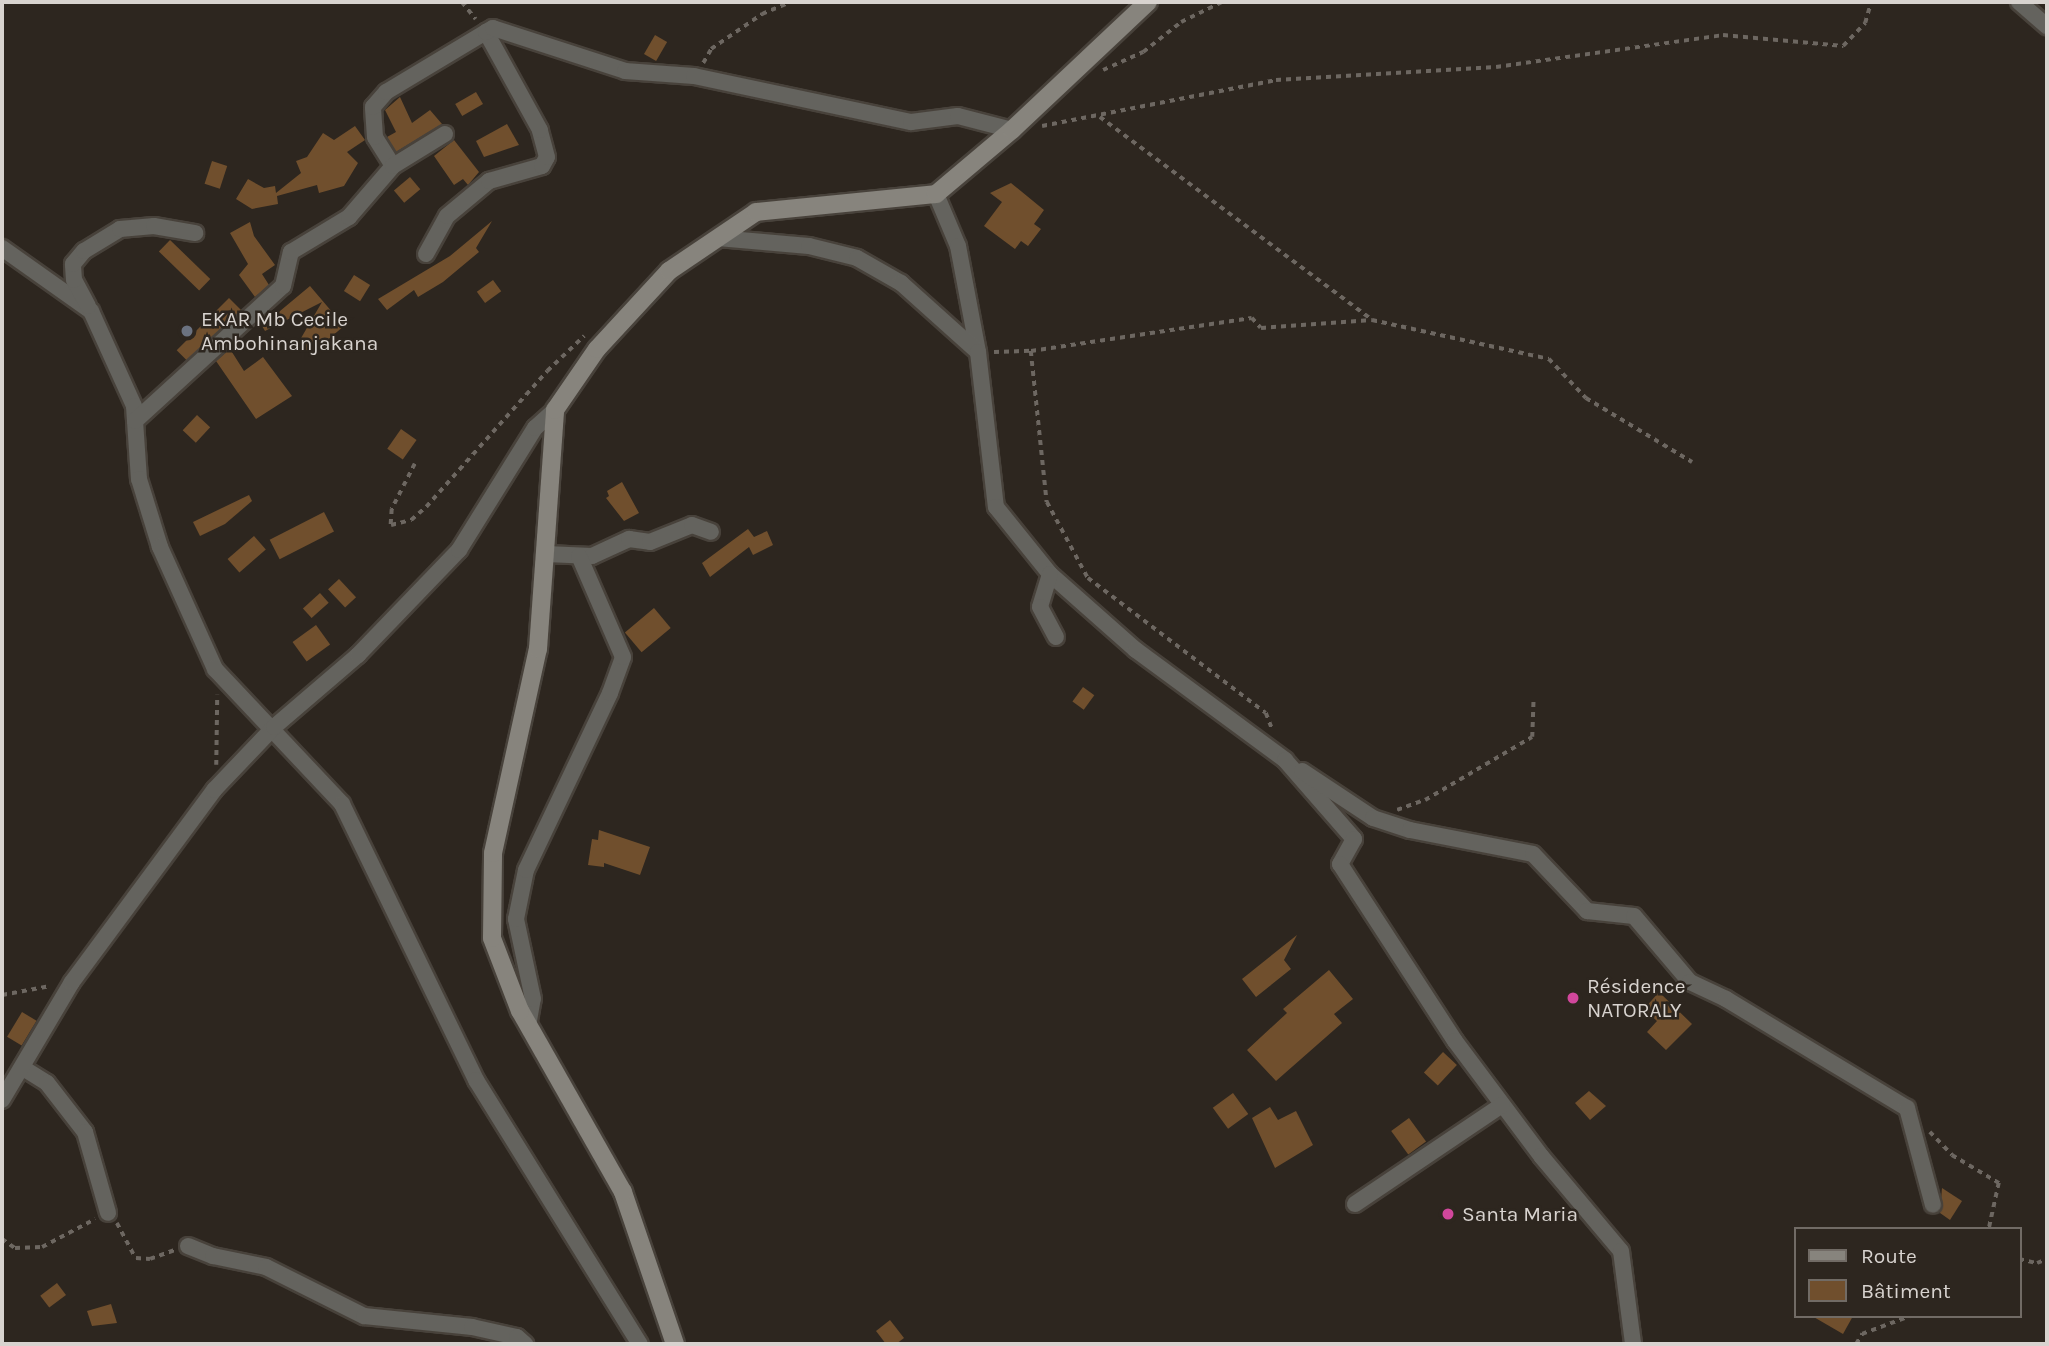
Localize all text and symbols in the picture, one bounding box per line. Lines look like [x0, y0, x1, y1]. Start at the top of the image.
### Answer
place label: EKAR Mb Cecile Ambohinanjakana [201, 306, 378, 356]
marker: EKAR Mb Cecile Ambohinanjakana [179, 323, 195, 339]
place label: Résidence NATORALY [1587, 973, 1685, 1023]
marker: Résidence NATORALY [1565, 990, 1581, 1006]
place label: Santa Maria [1462, 1201, 1578, 1227]
marker: Santa Maria [1440, 1206, 1456, 1222]
legend [1794, 1227, 2021, 1318]
text: Route [1861, 1244, 1917, 1268]
text: Bâtiment [1861, 1279, 1951, 1303]

